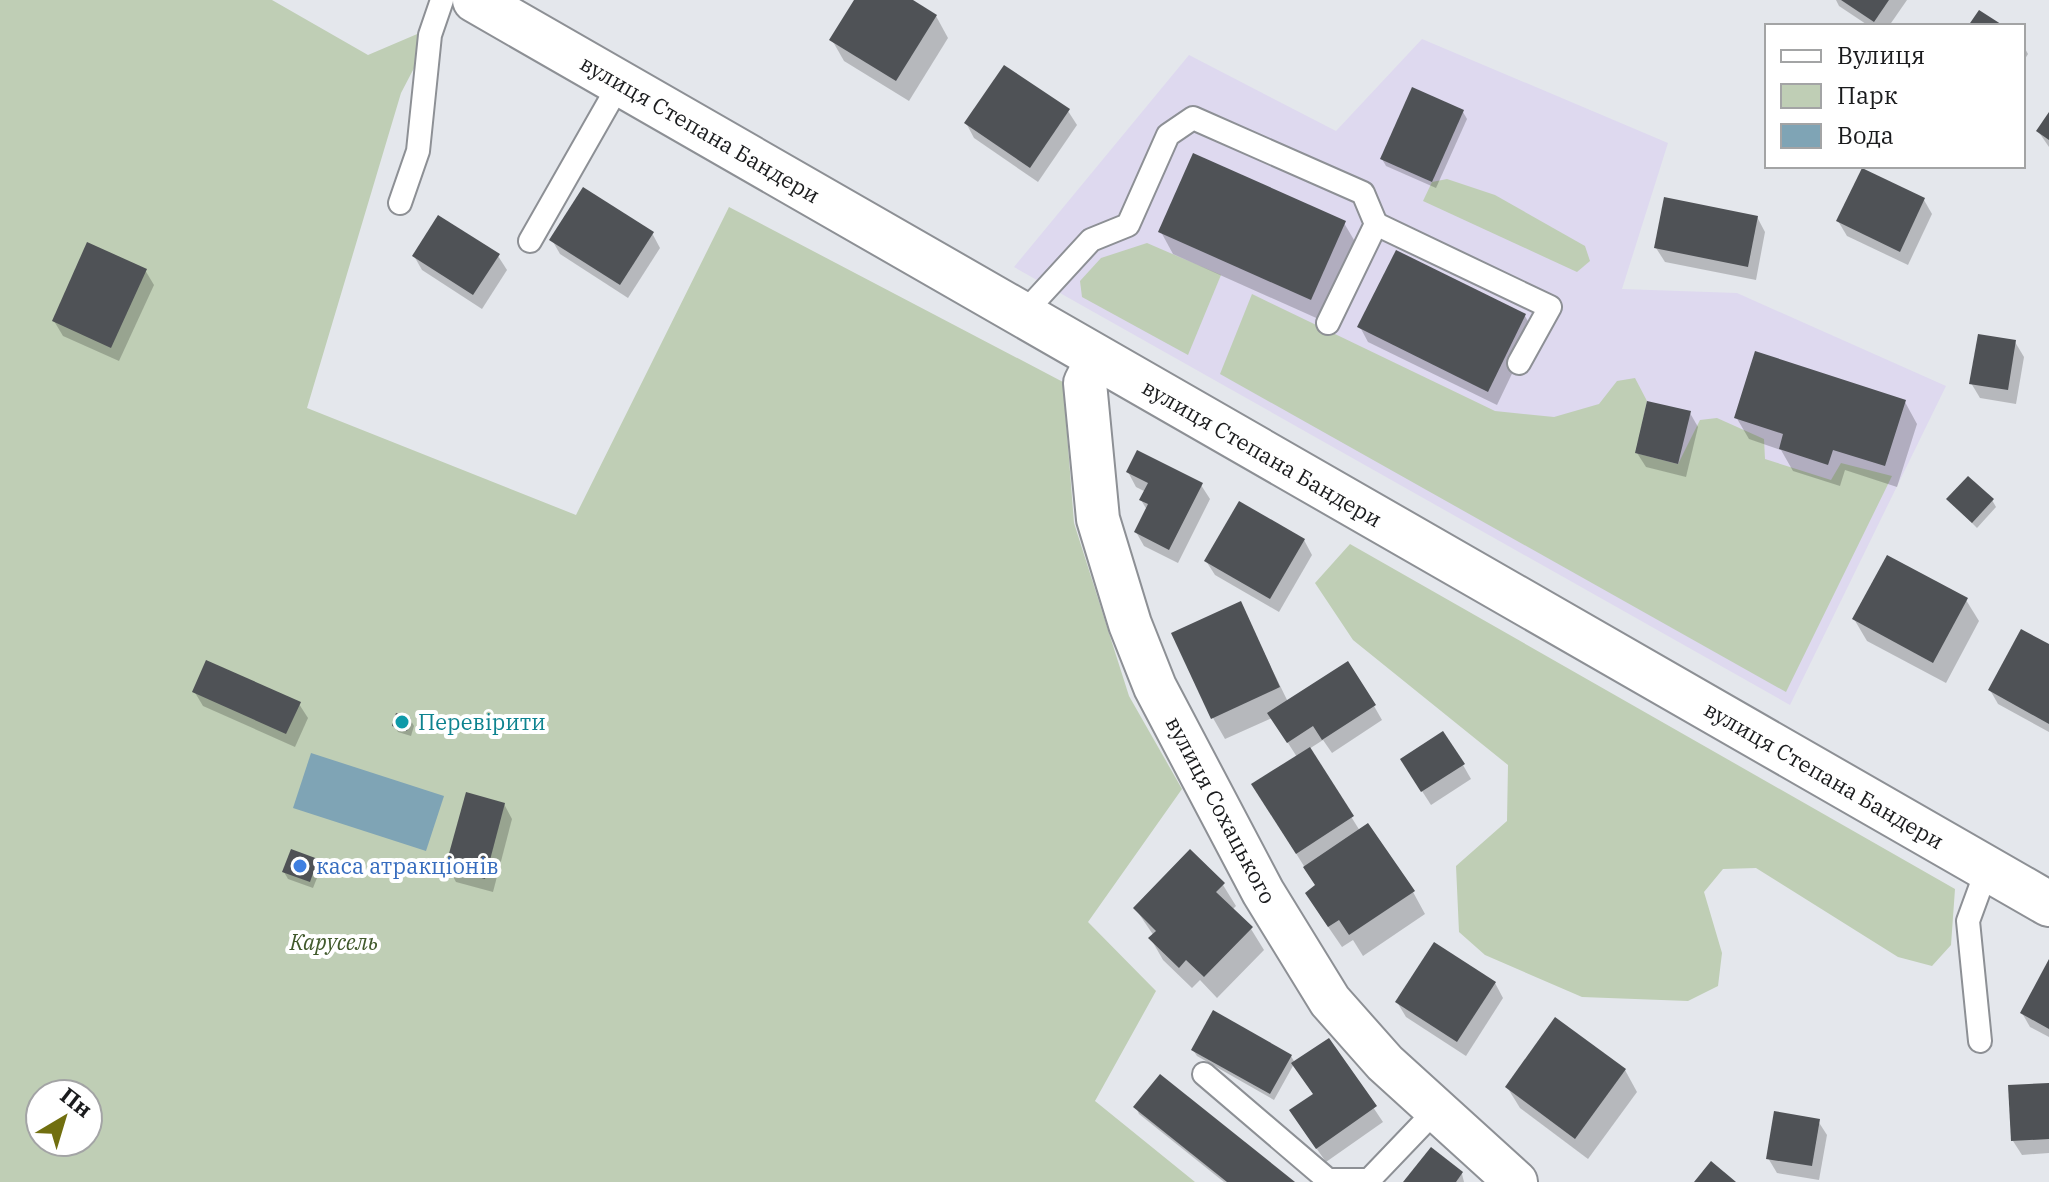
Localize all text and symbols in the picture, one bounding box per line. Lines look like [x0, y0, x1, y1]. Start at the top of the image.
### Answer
legend [1765, 24, 2025, 168]
text: Вулиця [1837, 39, 1925, 71]
street label: вулиця Степана Бандери [575, 48, 825, 209]
text: Парк [1837, 79, 1898, 111]
text: Вода [1837, 119, 1894, 151]
street label: вулиця Степана Бандери [1137, 372, 1387, 533]
street label: вулиця Степана Бандери [1699, 694, 1949, 855]
place label: Перевірити [418, 707, 546, 736]
street label: вулиця Сохацького [1160, 711, 1283, 909]
marker: Перевірити [393, 713, 411, 731]
place label: каса атракціонів [316, 851, 499, 880]
marker: каса атракціонів [291, 857, 309, 875]
park label: Карусель [289, 927, 378, 956]
north arrow [24, 1078, 104, 1158]
text: Пн [55, 1080, 99, 1123]

